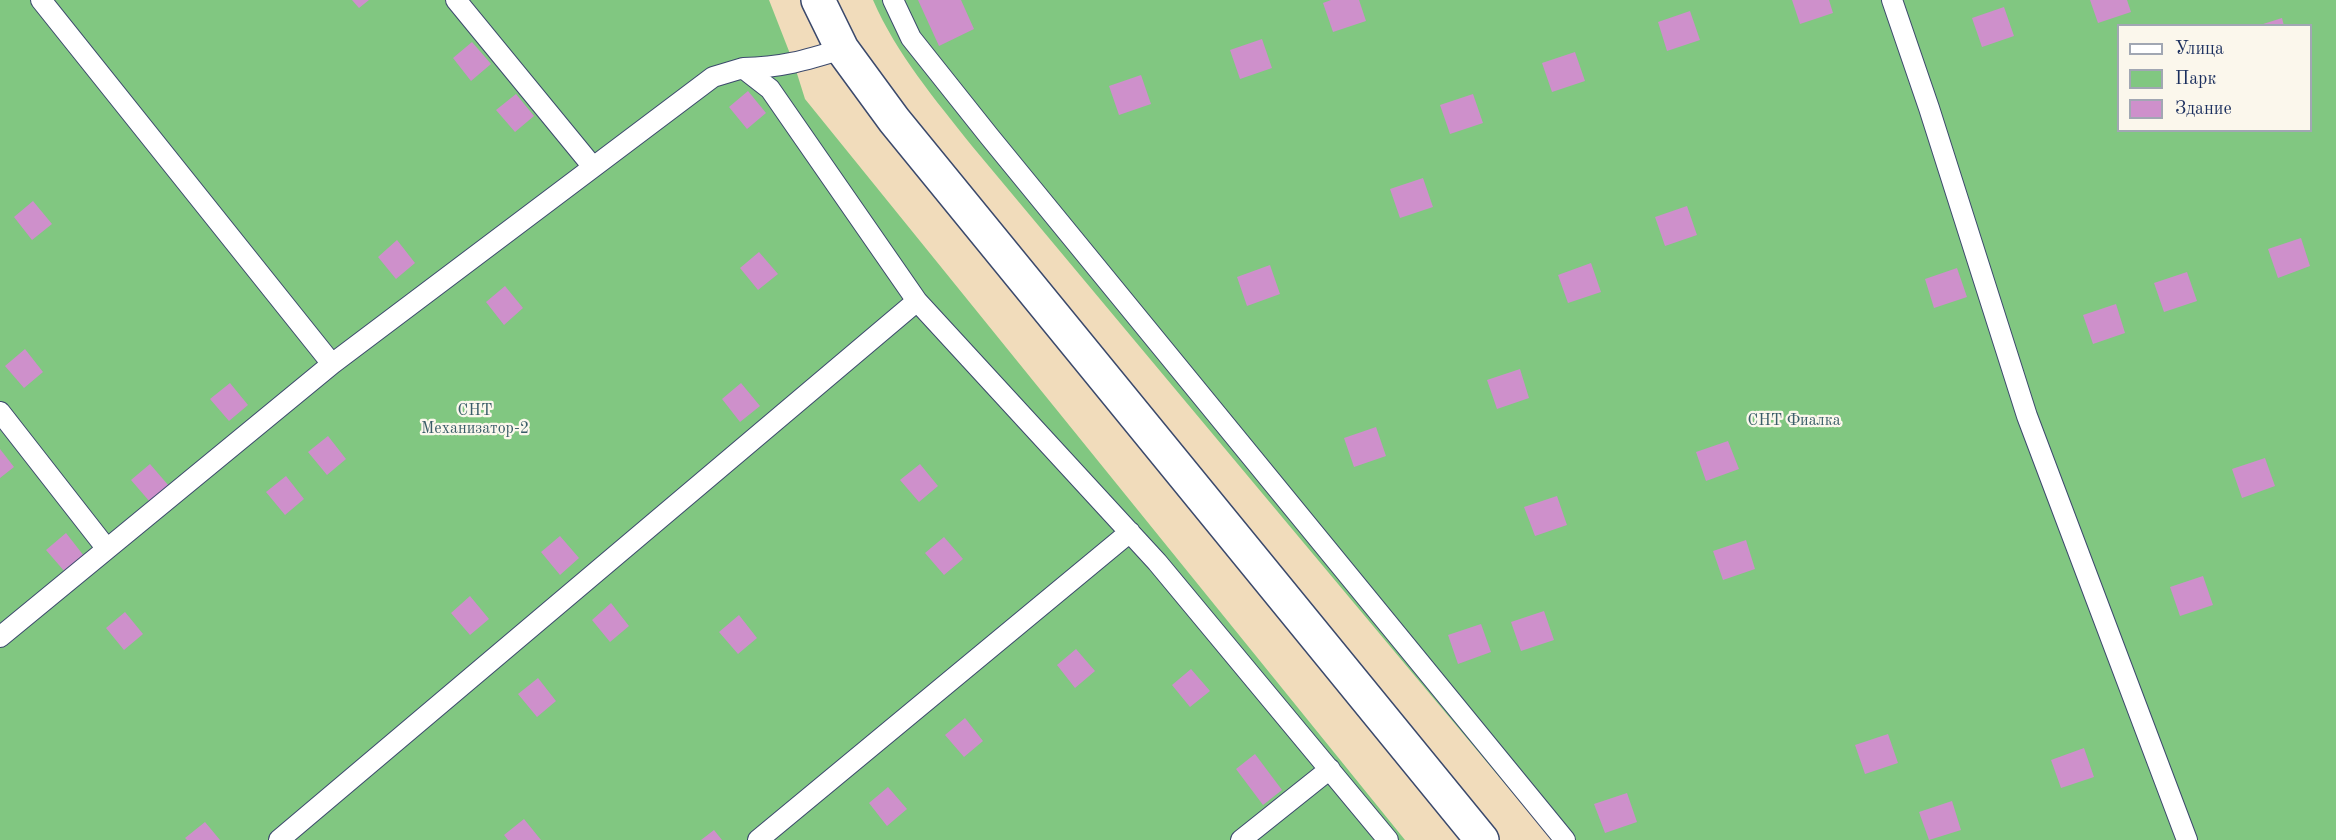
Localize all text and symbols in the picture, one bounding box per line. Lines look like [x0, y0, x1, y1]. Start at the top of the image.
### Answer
legend [2117, 24, 2312, 132]
text: Улица [2175, 40, 2224, 58]
text: Парк [2175, 70, 2216, 88]
text: Здание [2175, 100, 2232, 118]
park label: СНТ Механизатор-2 [421, 401, 529, 439]
park label: СНТ Фиалка [1747, 411, 1841, 431]

